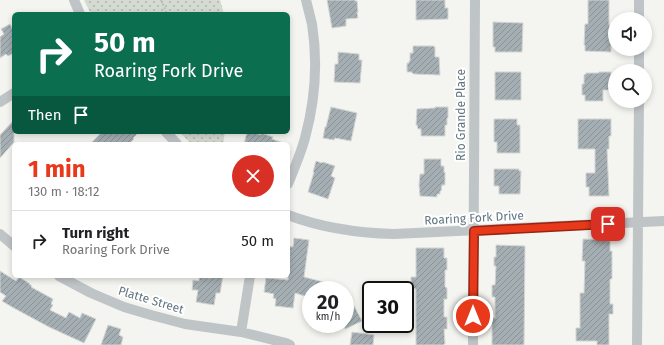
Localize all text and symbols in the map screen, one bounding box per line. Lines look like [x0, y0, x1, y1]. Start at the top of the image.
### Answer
map controls [608, 12, 652, 108]
button: sound [608, 12, 652, 56]
text: 50 m [94, 26, 156, 59]
icon: right [28, 28, 80, 80]
text: Roaring Fork Drive [94, 60, 243, 82]
button: search [608, 64, 652, 108]
street label: Rio Grande Place [454, 69, 468, 161]
icon: arrive [70, 104, 92, 126]
text: Then [28, 106, 62, 124]
text: 1 min [28, 155, 86, 183]
button: close [232, 155, 274, 197]
text: 130 m · 18:12 [28, 184, 99, 199]
pin [591, 207, 625, 241]
street label: Roaring Fork Drive [424, 208, 524, 228]
icon: arrive [597, 213, 619, 235]
text: Turn right [62, 224, 129, 242]
icon: right [28, 230, 50, 252]
text: 50 m [241, 232, 274, 250]
text: Roaring Fork Drive [62, 242, 170, 257]
speed limit sign: 30 [362, 281, 414, 333]
street label: Platte Street [117, 283, 186, 317]
text: 20 [317, 290, 339, 314]
position arrow [452, 295, 494, 337]
text: km/h [316, 311, 340, 323]

